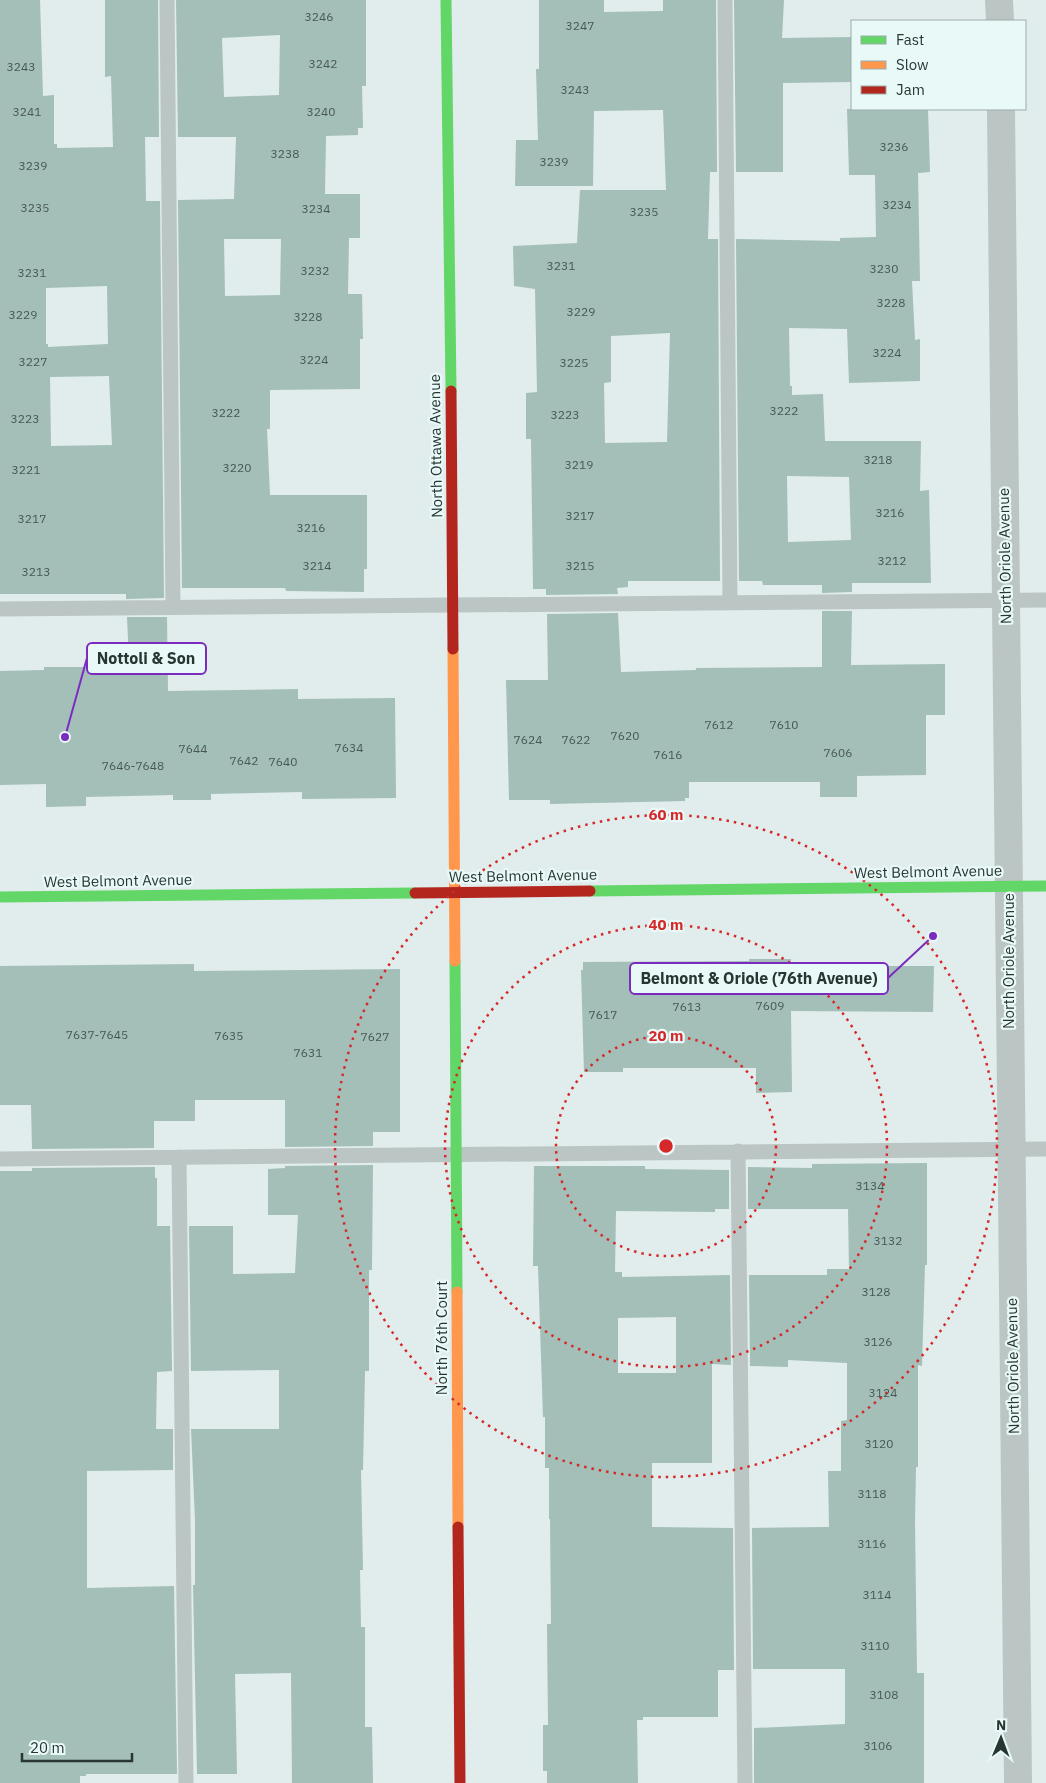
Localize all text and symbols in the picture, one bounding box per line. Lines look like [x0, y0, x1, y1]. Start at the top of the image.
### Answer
house number: 3246 [305, 9, 333, 24]
house number: 3247 [566, 18, 594, 33]
legend [851, 20, 1026, 110]
text: Fast [896, 30, 924, 49]
text: Slow [896, 55, 929, 74]
house number: 3242 [309, 56, 337, 71]
house number: 3243 [7, 59, 35, 74]
text: Jam [896, 80, 925, 99]
house number: 3243 [561, 82, 589, 97]
house number: 3241 [13, 104, 41, 119]
house number: 3240 [307, 104, 335, 119]
house number: 3236 [880, 139, 908, 154]
house number: 3238 [271, 146, 299, 161]
house number: 3239 [540, 154, 568, 169]
house number: 3239 [19, 158, 47, 173]
house number: 3234 [883, 197, 911, 212]
house number: 3235 [21, 200, 49, 215]
house number: 3234 [302, 201, 330, 216]
house number: 3235 [630, 204, 658, 219]
house number: 3231 [547, 258, 575, 273]
house number: 3230 [870, 261, 898, 276]
house number: 3232 [301, 263, 329, 278]
house number: 3231 [18, 265, 46, 280]
house number: 3228 [877, 295, 905, 310]
house number: 3229 [567, 304, 595, 319]
house number: 3229 [9, 307, 37, 322]
house number: 3228 [294, 309, 322, 324]
house number: 3224 [873, 345, 901, 360]
house number: 3224 [300, 352, 328, 367]
house number: 3227 [19, 354, 47, 369]
house number: 3225 [560, 355, 588, 370]
street label: North Ottawa Avenue [425, 374, 446, 518]
house number: 3222 [770, 403, 798, 418]
house number: 3222 [212, 405, 240, 420]
house number: 3223 [551, 407, 579, 422]
house number: 3223 [11, 411, 39, 426]
house number: 3218 [864, 452, 892, 467]
house number: 3219 [565, 457, 593, 472]
house number: 3220 [223, 460, 251, 475]
house number: 3221 [12, 462, 40, 477]
street label: North Oriole Avenue [994, 488, 1015, 624]
house number: 3216 [876, 505, 904, 520]
house number: 3217 [566, 508, 594, 523]
house number: 3217 [18, 511, 46, 526]
house number: 3216 [297, 520, 325, 535]
house number: 3212 [878, 553, 906, 568]
house number: 3214 [303, 558, 331, 573]
house number: 3215 [566, 558, 594, 573]
house number: 3213 [22, 564, 50, 579]
callout: Nottoli & Son [87, 643, 206, 674]
text: Nottoli & Son [97, 648, 195, 668]
house number: 7612 [705, 717, 733, 732]
house number: 7610 [770, 717, 798, 732]
house number: 7620 [611, 728, 639, 743]
house number: 7624 [514, 732, 542, 747]
house number: 7622 [562, 732, 590, 747]
house number: 7634 [335, 740, 363, 755]
house number: 7644 [179, 741, 207, 756]
house number: 7606 [824, 745, 852, 760]
house number: 7616 [654, 747, 682, 762]
house number: 7642 [230, 753, 258, 768]
house number: 7640 [269, 754, 297, 769]
house number: 7646-7648 [102, 758, 164, 773]
text: 60 m [649, 805, 683, 824]
street label: West Belmont Avenue [854, 861, 1002, 882]
street label: West Belmont Avenue [449, 865, 597, 886]
street label: West Belmont Avenue [44, 870, 192, 891]
street label: North Oriole Avenue [999, 893, 1018, 1029]
text: 40 m [649, 915, 683, 934]
callout: Belmont & Oriole (76th Avenue) [630, 963, 888, 994]
text: Belmont & Oriole (76th Avenue) [640, 968, 878, 988]
house number: 7609 [756, 998, 784, 1013]
house number: 7613 [673, 999, 701, 1014]
house number: 7617 [589, 1007, 617, 1022]
text: 20 m [649, 1026, 683, 1045]
house number: 7637-7645 [66, 1027, 128, 1042]
house number: 7635 [215, 1028, 243, 1043]
house number: 7627 [361, 1029, 389, 1044]
house number: 7631 [294, 1045, 322, 1060]
centre of rings [657, 1137, 675, 1155]
house number: 3134 [856, 1178, 884, 1193]
house number: 3132 [874, 1233, 902, 1248]
street label: North 76th Court [432, 1281, 451, 1395]
house number: 3128 [862, 1284, 890, 1299]
street label: North Oriole Avenue [1002, 1298, 1023, 1434]
house number: 3126 [864, 1334, 892, 1349]
house number: 3124 [869, 1385, 897, 1400]
house number: 3120 [865, 1436, 893, 1451]
house number: 3118 [858, 1486, 886, 1501]
house number: 3116 [858, 1536, 886, 1551]
house number: 3114 [863, 1587, 891, 1602]
house number: 3110 [861, 1638, 889, 1653]
house number: 3108 [870, 1687, 898, 1702]
north arrow [976, 1713, 1026, 1763]
text: N [996, 1716, 1006, 1734]
scale bar [22, 1730, 132, 1762]
text: 20 m [30, 1738, 65, 1757]
house number: 3106 [864, 1738, 892, 1753]

